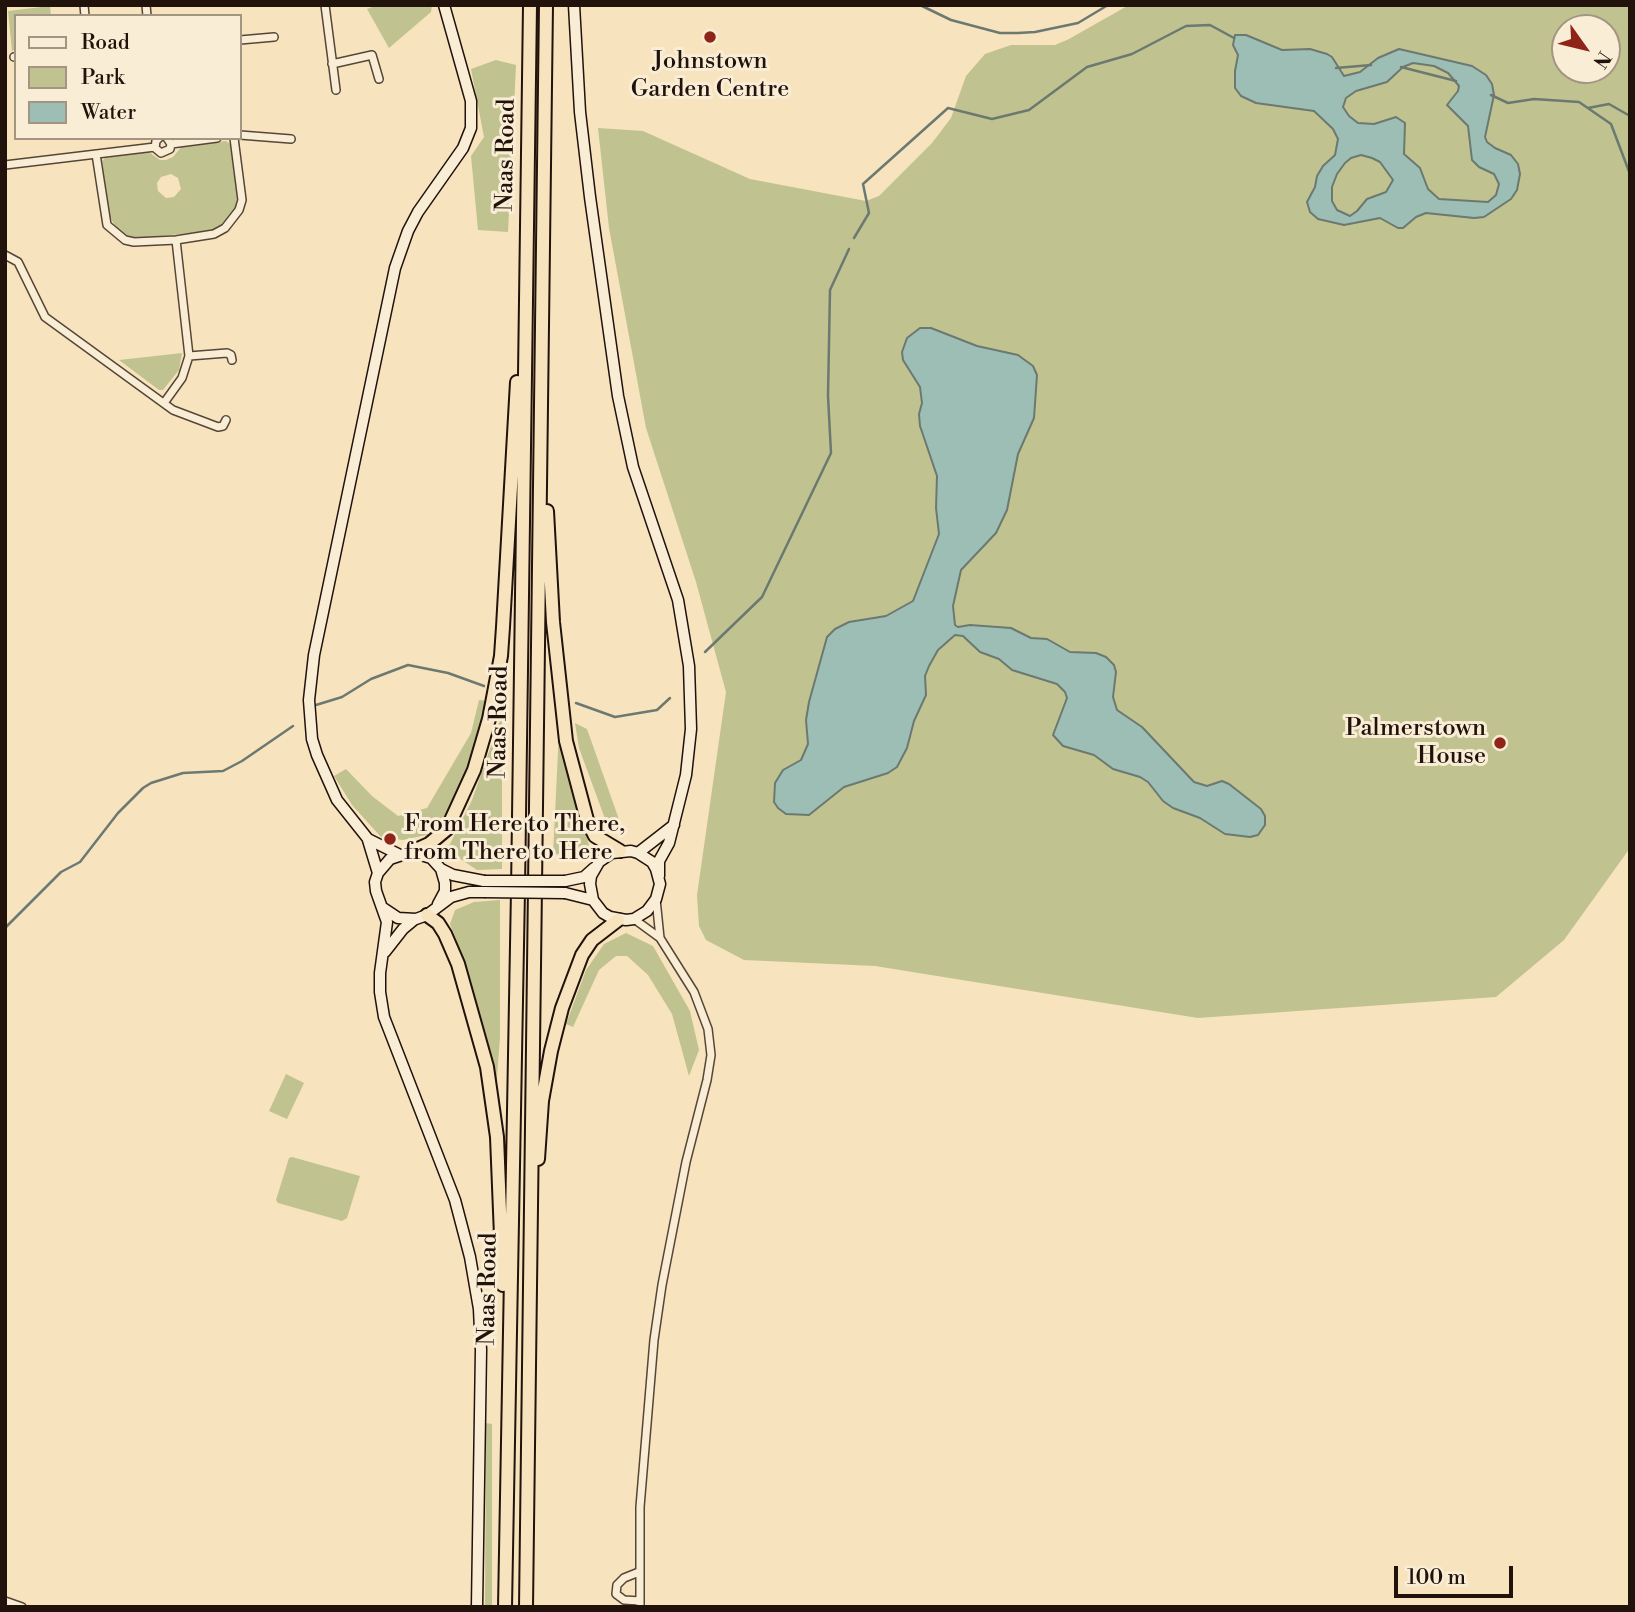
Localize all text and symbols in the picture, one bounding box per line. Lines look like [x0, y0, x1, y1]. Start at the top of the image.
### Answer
legend [14, 14, 242, 140]
north arrow [1551, 14, 1621, 84]
marker: Johnstown Garden Centre [702, 29, 718, 45]
text: Road [81, 30, 130, 56]
text: N [1588, 47, 1616, 73]
place label: Johnstown Garden Centre [631, 48, 789, 104]
text: Park [81, 65, 125, 91]
street label: Naas Road [492, 98, 522, 212]
text: Water [81, 100, 136, 126]
street label: Naas Road [485, 665, 515, 779]
place label: Palmerstown House [1345, 715, 1486, 771]
marker: Palmerstown House [1492, 735, 1508, 751]
place label: From Here to There, from There to Here [404, 811, 625, 867]
marker: From Here to There, from There to Here [382, 831, 398, 847]
street label: Naas Road [474, 1232, 504, 1346]
scale bar [1397, 1552, 1516, 1596]
text: 100 m [1407, 1565, 1466, 1591]

